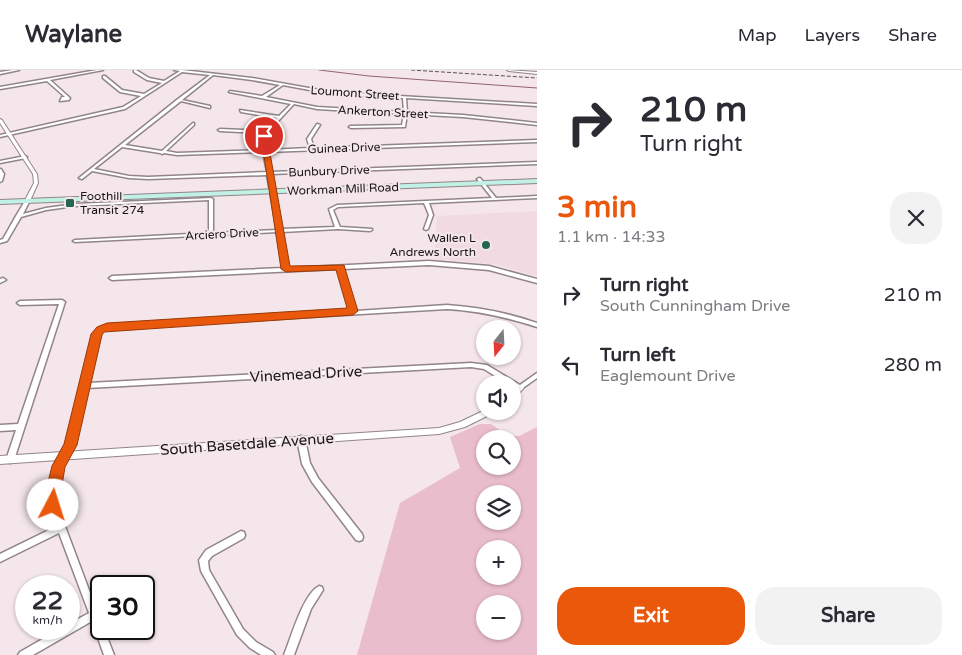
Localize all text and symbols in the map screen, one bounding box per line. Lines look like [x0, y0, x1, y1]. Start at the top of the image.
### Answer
text: Waylane [25, 20, 122, 49]
text: Map [738, 24, 777, 46]
text: Layers [805, 24, 860, 46]
text: Share [888, 24, 937, 46]
street label: Loumont Street [310, 83, 400, 103]
text: 210 m [640, 89, 747, 131]
icon: right [557, 90, 622, 155]
street label: Ankerton Street [337, 103, 429, 121]
pin [243, 115, 285, 157]
icon: arrive [250, 122, 278, 150]
text: Turn right [640, 131, 742, 157]
street label: Guinea Drive [307, 140, 381, 156]
street label: Bunbury Drive [288, 163, 370, 179]
street label: Workman Mill Road [287, 180, 399, 198]
place label: Foothill Transit 274 [80, 189, 145, 217]
text: 3 min [557, 189, 637, 226]
button: close [890, 192, 942, 244]
marker: Foothill Transit 274 [64, 197, 76, 209]
street label: Arciero Drive [185, 225, 259, 243]
text: 1.1 km · 14:33 [557, 227, 666, 247]
place label: Wallen L Andrews North [389, 231, 476, 259]
marker: Wallen L Andrews North [480, 239, 492, 251]
text: Turn right [600, 274, 688, 296]
icon: right [557, 281, 585, 309]
text: 210 m [884, 284, 942, 306]
text: South Cunningham Drive [600, 296, 790, 316]
north arrow [476, 320, 521, 365]
map controls [476, 320, 521, 640]
text: Turn left [600, 344, 676, 366]
icon: left [557, 351, 585, 379]
text: 280 m [884, 354, 942, 376]
street label: Vinemead Drive [249, 362, 363, 386]
text: Eaglemount Drive [600, 366, 736, 386]
button: sound [476, 375, 521, 420]
street label: South Basetdale Avenue [160, 429, 334, 459]
button: search [476, 430, 521, 475]
position arrow [26, 478, 78, 530]
button: layers [476, 485, 521, 530]
button: + [476, 540, 521, 585]
speed limit sign: 30 [90, 575, 155, 640]
text: 22 [32, 586, 63, 616]
button: Exit [557, 587, 745, 645]
button: Share [755, 587, 942, 645]
button: − [476, 595, 521, 640]
text: km/h [32, 613, 63, 627]

